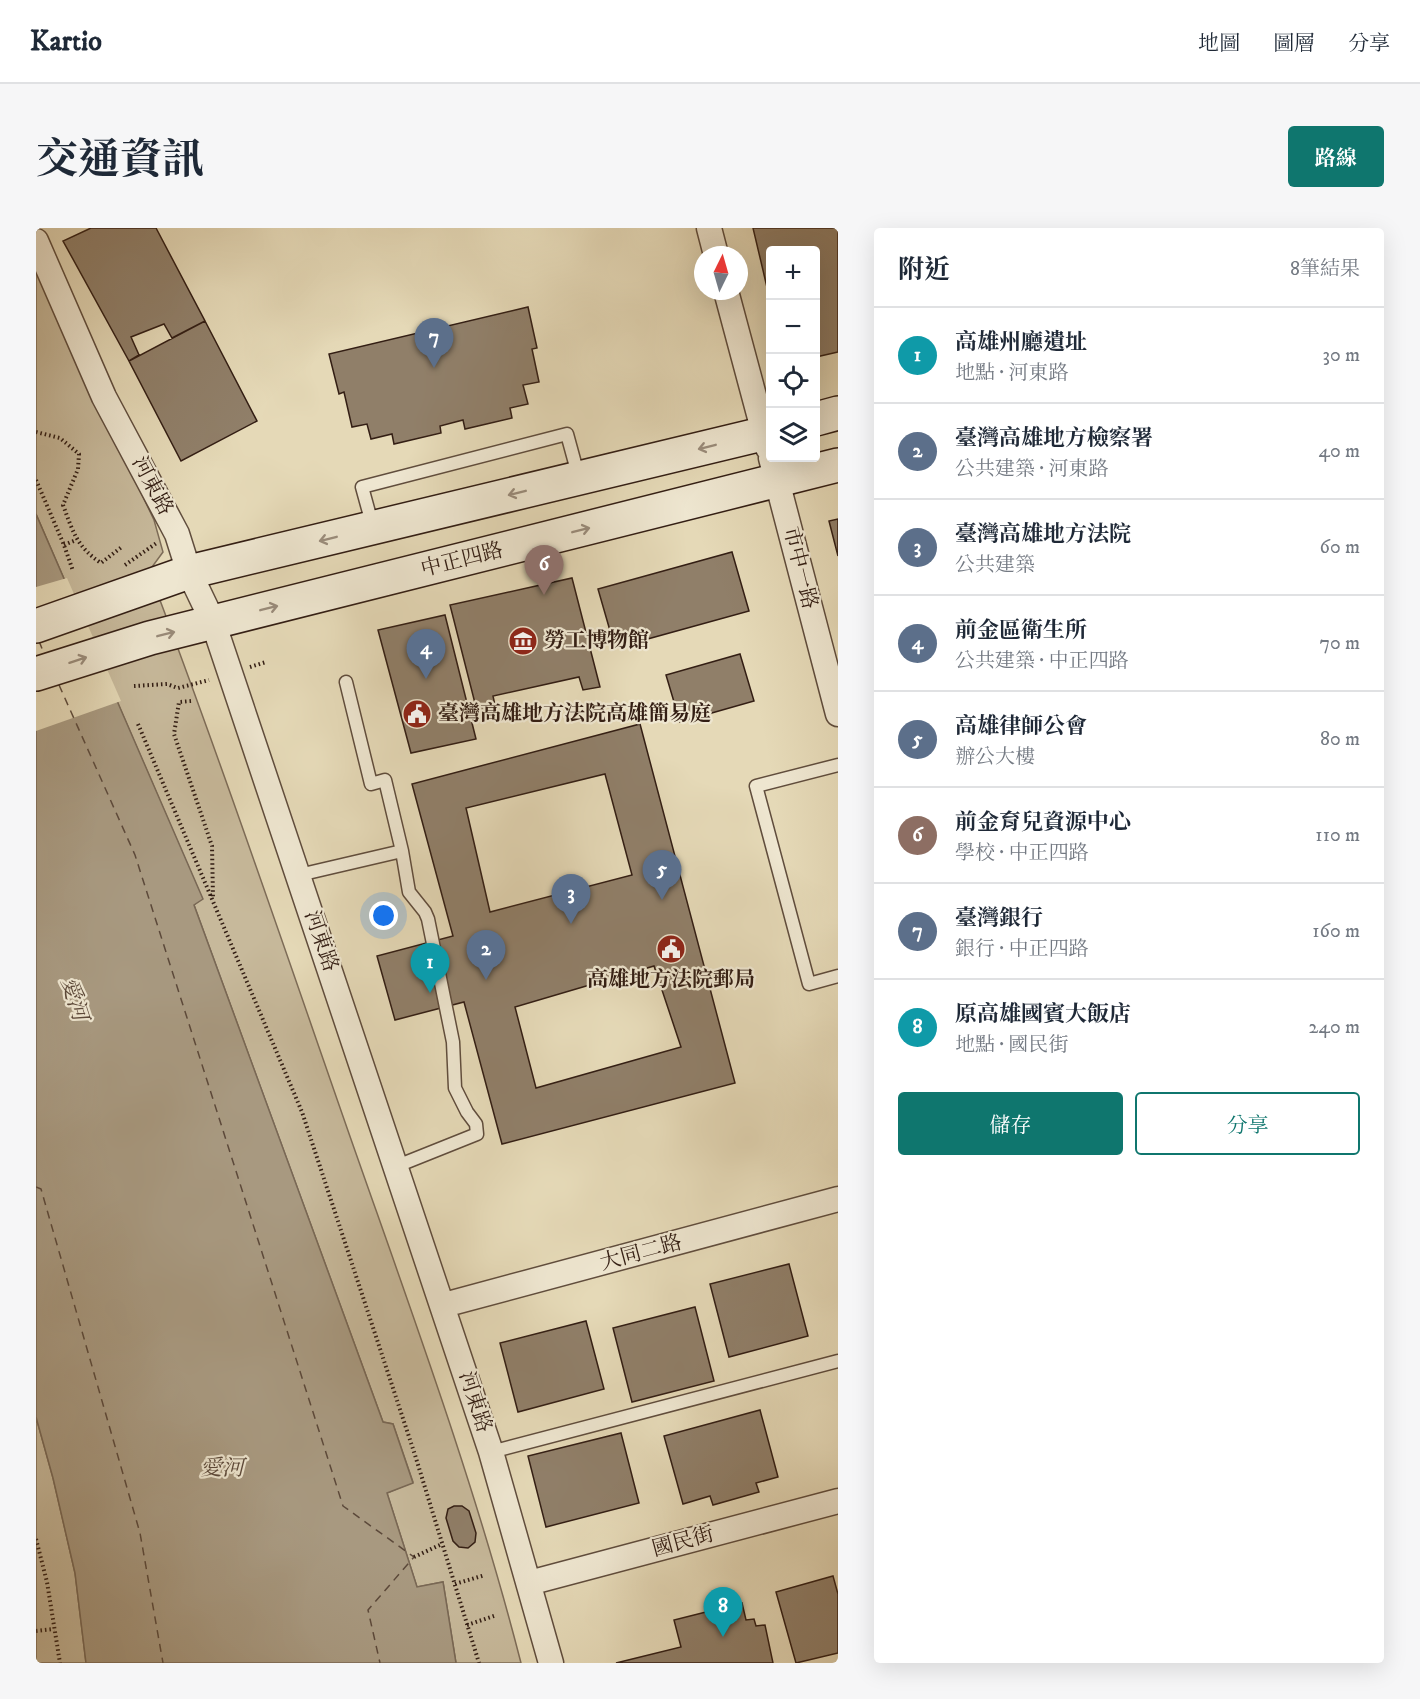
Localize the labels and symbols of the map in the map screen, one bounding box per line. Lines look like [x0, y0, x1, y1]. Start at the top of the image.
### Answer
north arrow [694, 246, 748, 300]
pin: 7 [414, 318, 454, 368]
one-way arrow [698, 442, 717, 454]
street label: 河東路 [126, 452, 178, 520]
one-way arrow [508, 488, 527, 499]
one-way arrow [571, 524, 590, 536]
street label: 市中一路 [777, 524, 823, 612]
one-way arrow [318, 533, 337, 545]
street label: 中正四路 [418, 537, 506, 583]
pin: 6 [524, 546, 564, 595]
one-way arrow [260, 602, 279, 614]
museum icon: 勞工博物館 [507, 625, 539, 657]
one-way arrow [156, 627, 175, 639]
place label: 勞工博物館 [544, 628, 649, 654]
pin: 4 [406, 630, 446, 679]
one-way arrow [68, 653, 87, 664]
public building icon: 臺灣高雄地方法院高雄簡易庭 [401, 698, 433, 730]
place label: 臺灣高雄地方法院高雄簡易庭 [438, 701, 711, 727]
pin: 5 [642, 850, 682, 900]
pin: 3 [552, 874, 590, 924]
your location [369, 901, 398, 930]
street label: 河東路 [298, 907, 344, 975]
pin: 2 [466, 930, 506, 980]
public building icon: 高雄地方法院郵局 [655, 933, 687, 965]
pin: 1 [410, 944, 450, 993]
place label: 高雄地方法院郵局 [587, 967, 755, 993]
water label: 愛河 [54, 974, 95, 1028]
street label: 大同二路 [597, 1230, 685, 1276]
street label: 河東路 [453, 1368, 497, 1436]
water label: 愛河 [200, 1455, 248, 1482]
street label: 國民街 [649, 1521, 717, 1563]
pin: 8 [704, 1588, 742, 1637]

